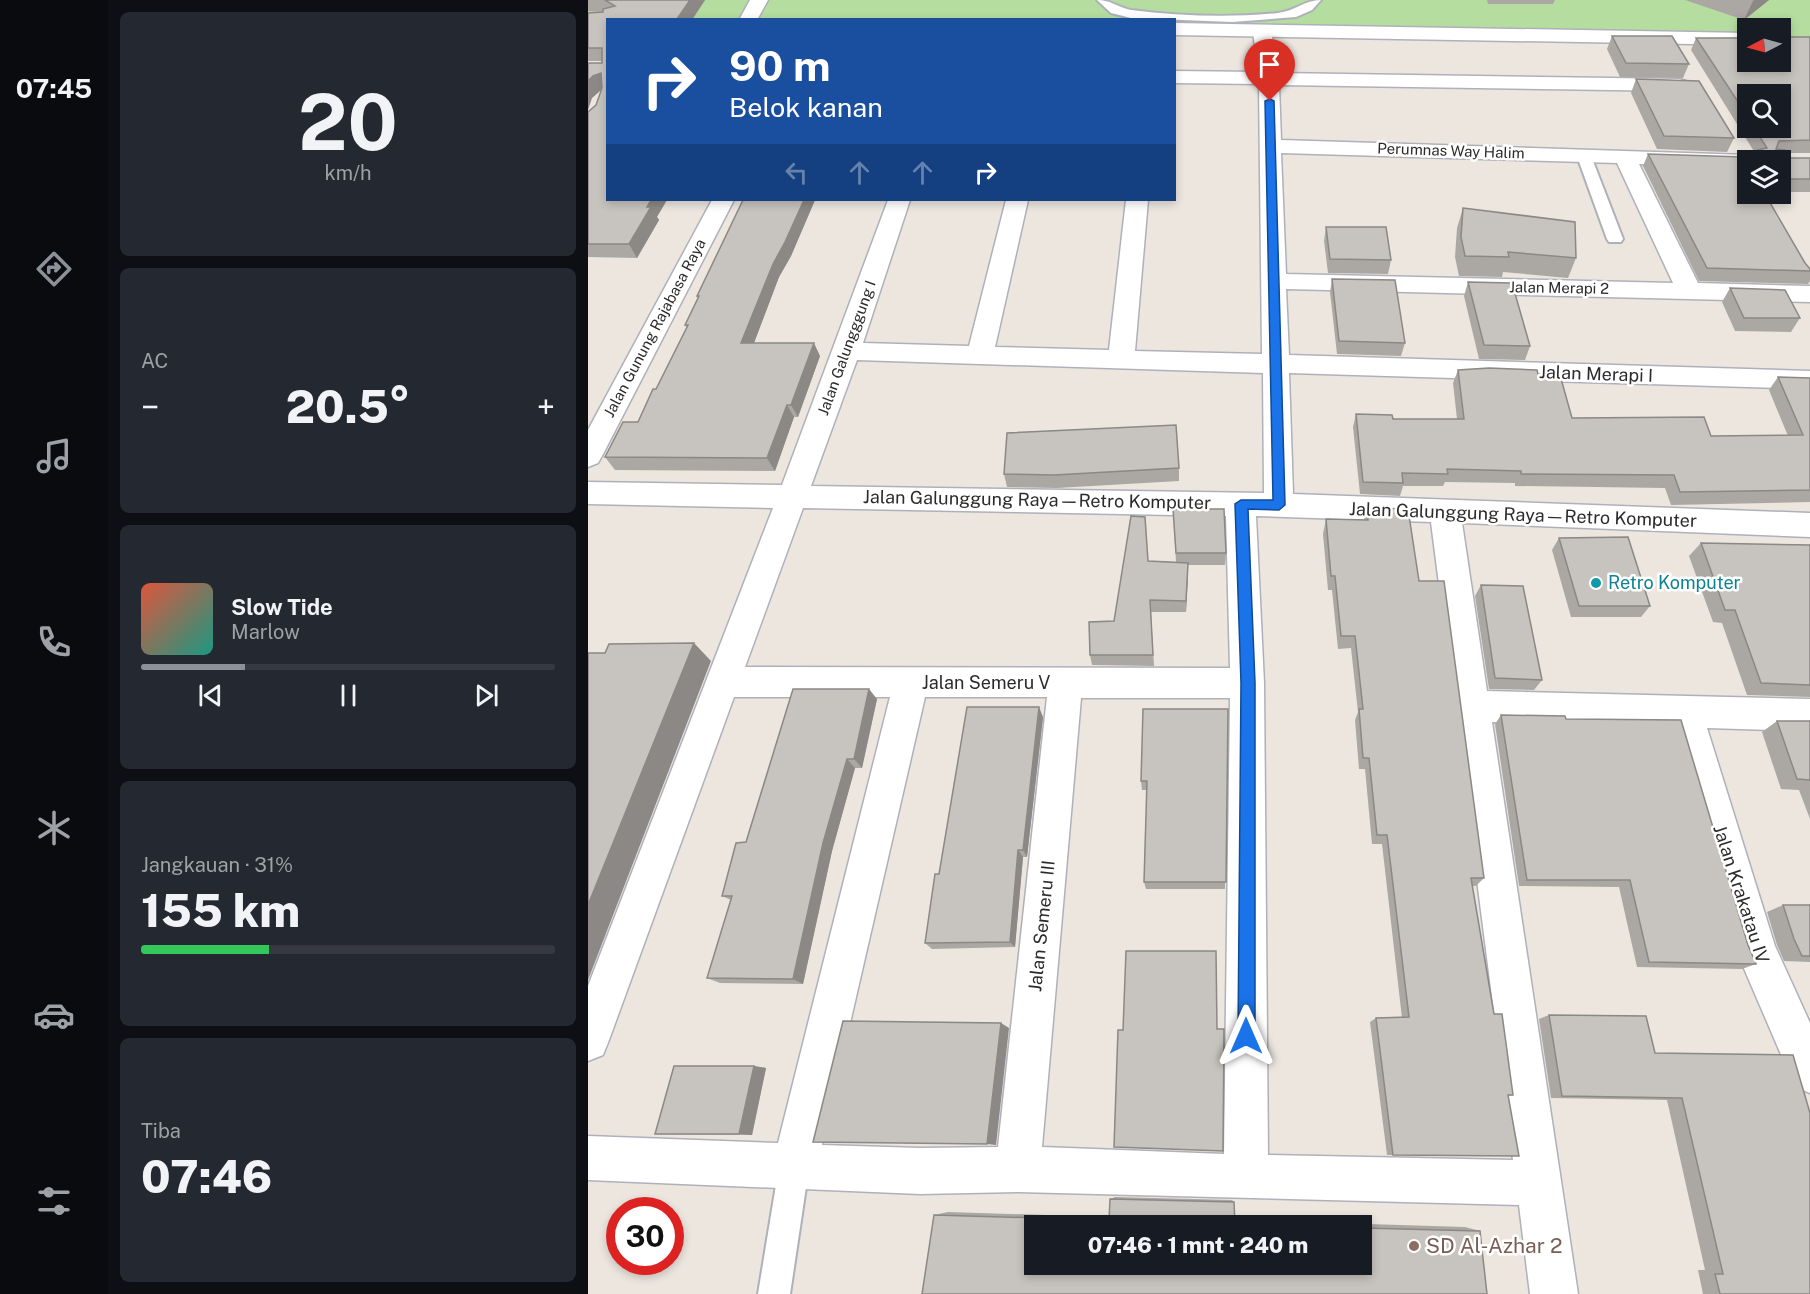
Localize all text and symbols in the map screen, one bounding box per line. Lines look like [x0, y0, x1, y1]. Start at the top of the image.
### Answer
north arrow [1737, 18, 1791, 72]
map controls [1737, 18, 1791, 204]
pin [1244, 39, 1295, 101]
text: 90 m [729, 41, 831, 90]
icon: right [630, 42, 708, 120]
icon: arrive [1253, 48, 1286, 81]
text: 07:45 [16, 72, 92, 104]
text: 20 [298, 76, 398, 168]
button: search [1737, 84, 1791, 138]
text: Belok kanan [729, 91, 883, 123]
street label: Perumnas Way Halim [1377, 139, 1525, 162]
button: layers [1737, 150, 1791, 204]
icon: left [780, 156, 813, 189]
icon: ahead [843, 156, 876, 189]
icon: ahead [906, 156, 939, 189]
icon: right [969, 156, 1002, 189]
text: km/h [324, 161, 372, 185]
street label: Jalan Gunung Rajabasa Raya [600, 236, 709, 420]
icon: directions [33, 248, 75, 290]
street label: Jalan Galungggung I [814, 278, 879, 418]
street label: Jalan Merapi 2 [1509, 278, 1609, 297]
text: AC [141, 349, 168, 373]
street label: Jalan Merapi I [1539, 361, 1654, 386]
text: 20.5° [286, 380, 410, 433]
text: − [141, 388, 159, 426]
text: + [537, 388, 555, 426]
icon: music [33, 435, 75, 477]
street label: Jalan Galunggung Raya—Retro Komputer [863, 486, 1211, 513]
street label: Jalan Galunggung Raya—Retro Komputer [1349, 498, 1697, 531]
place label: Retro Komputer [1608, 572, 1741, 593]
marker: Retro Komputer [1589, 576, 1603, 590]
text: Slow Tide [231, 594, 333, 620]
text: Marlow [231, 620, 300, 644]
icon: phone [33, 621, 75, 663]
street label: Jalan Semeru V [922, 672, 1050, 693]
icon: previous [194, 679, 227, 712]
icon: pause [332, 679, 365, 712]
icon: next [470, 679, 503, 712]
icon: climate [33, 807, 75, 849]
street label: Jalan Krakatau IV [1709, 822, 1774, 966]
text: Jangkauan · 31% [141, 853, 293, 877]
street label: Jalan Semeru III [1024, 859, 1059, 993]
text: 155 km [141, 884, 300, 937]
icon: car [33, 994, 75, 1036]
position arrow [1214, 1004, 1278, 1068]
text: Tiba [141, 1119, 181, 1143]
text: 07:46 [141, 1150, 272, 1203]
icon: filters [33, 1180, 75, 1222]
speed limit sign: 30 [606, 1197, 684, 1275]
text: 07:46 · 1 mnt · 240 m [1088, 1232, 1308, 1258]
place label: SD Al-Azhar 2 [1426, 1233, 1563, 1258]
marker: SD Al-Azhar 2 [1407, 1239, 1421, 1253]

